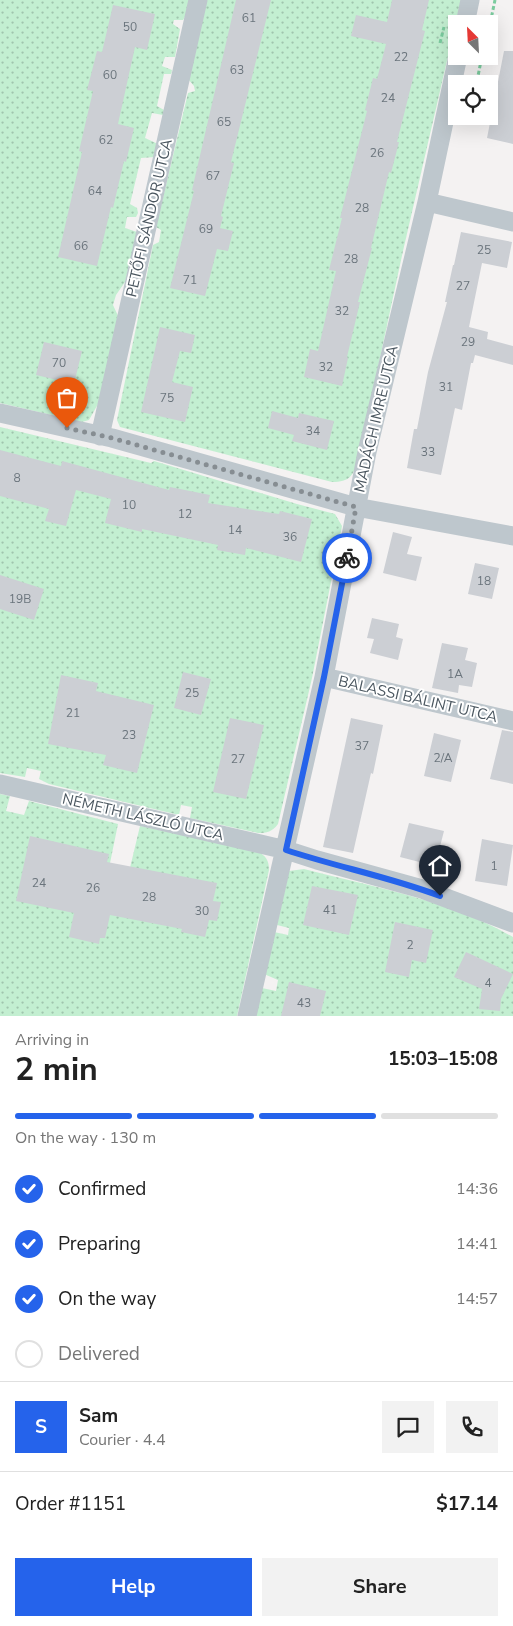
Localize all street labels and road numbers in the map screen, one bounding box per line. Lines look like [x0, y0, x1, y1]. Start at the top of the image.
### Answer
street label: PETŐFI SÁNDOR UTCA [121, 137, 177, 299]
street label: MADÁCH IMRE UTCA [349, 344, 403, 494]
street label: BALASSI BÁLINT UTCA [336, 671, 500, 727]
street label: NÉMETH LÁSZLÓ UTCA [60, 788, 226, 845]

